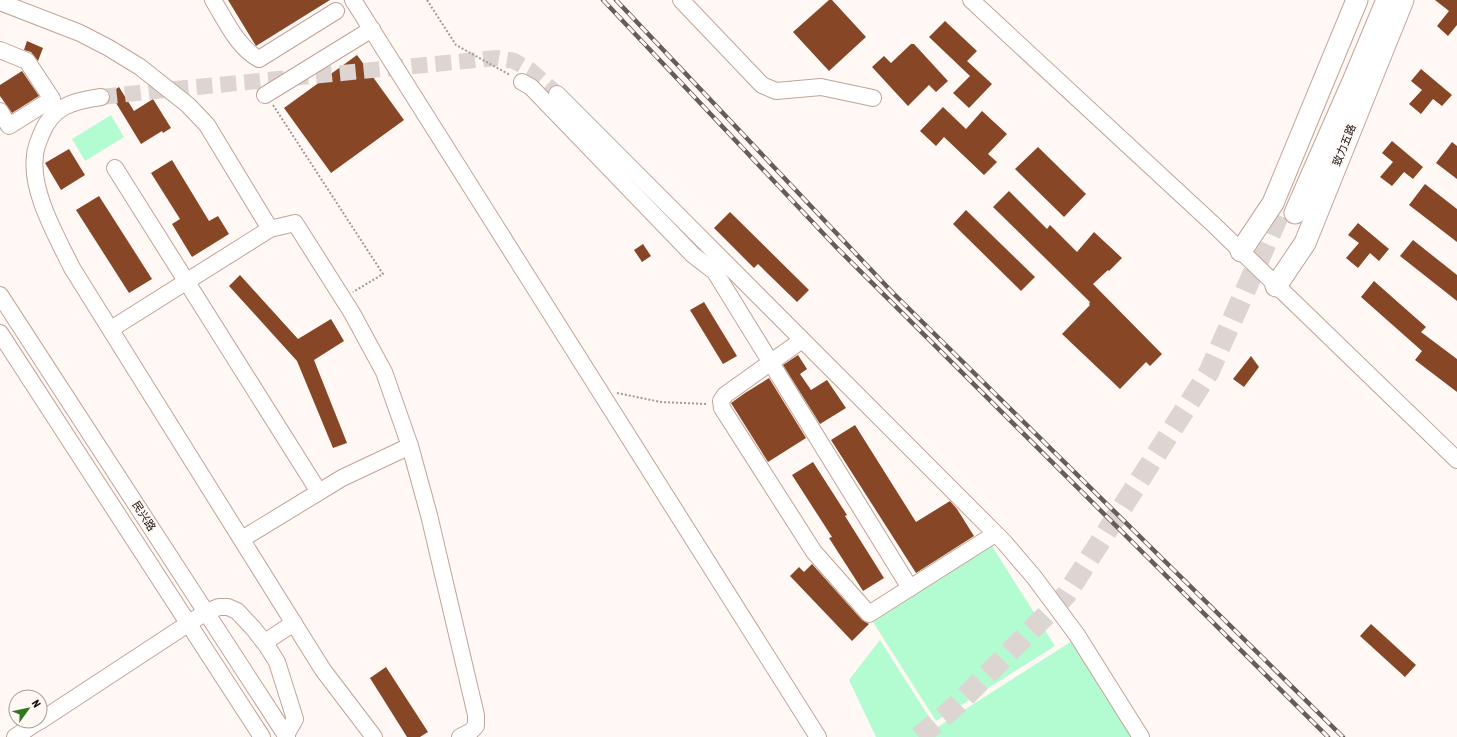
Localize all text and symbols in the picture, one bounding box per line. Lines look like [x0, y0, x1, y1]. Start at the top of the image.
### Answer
street label: 致力五路 [1330, 122, 1358, 168]
street label: 民兴路 [130, 499, 158, 533]
north arrow [8, 689, 48, 729]
text: N [30, 698, 43, 710]

